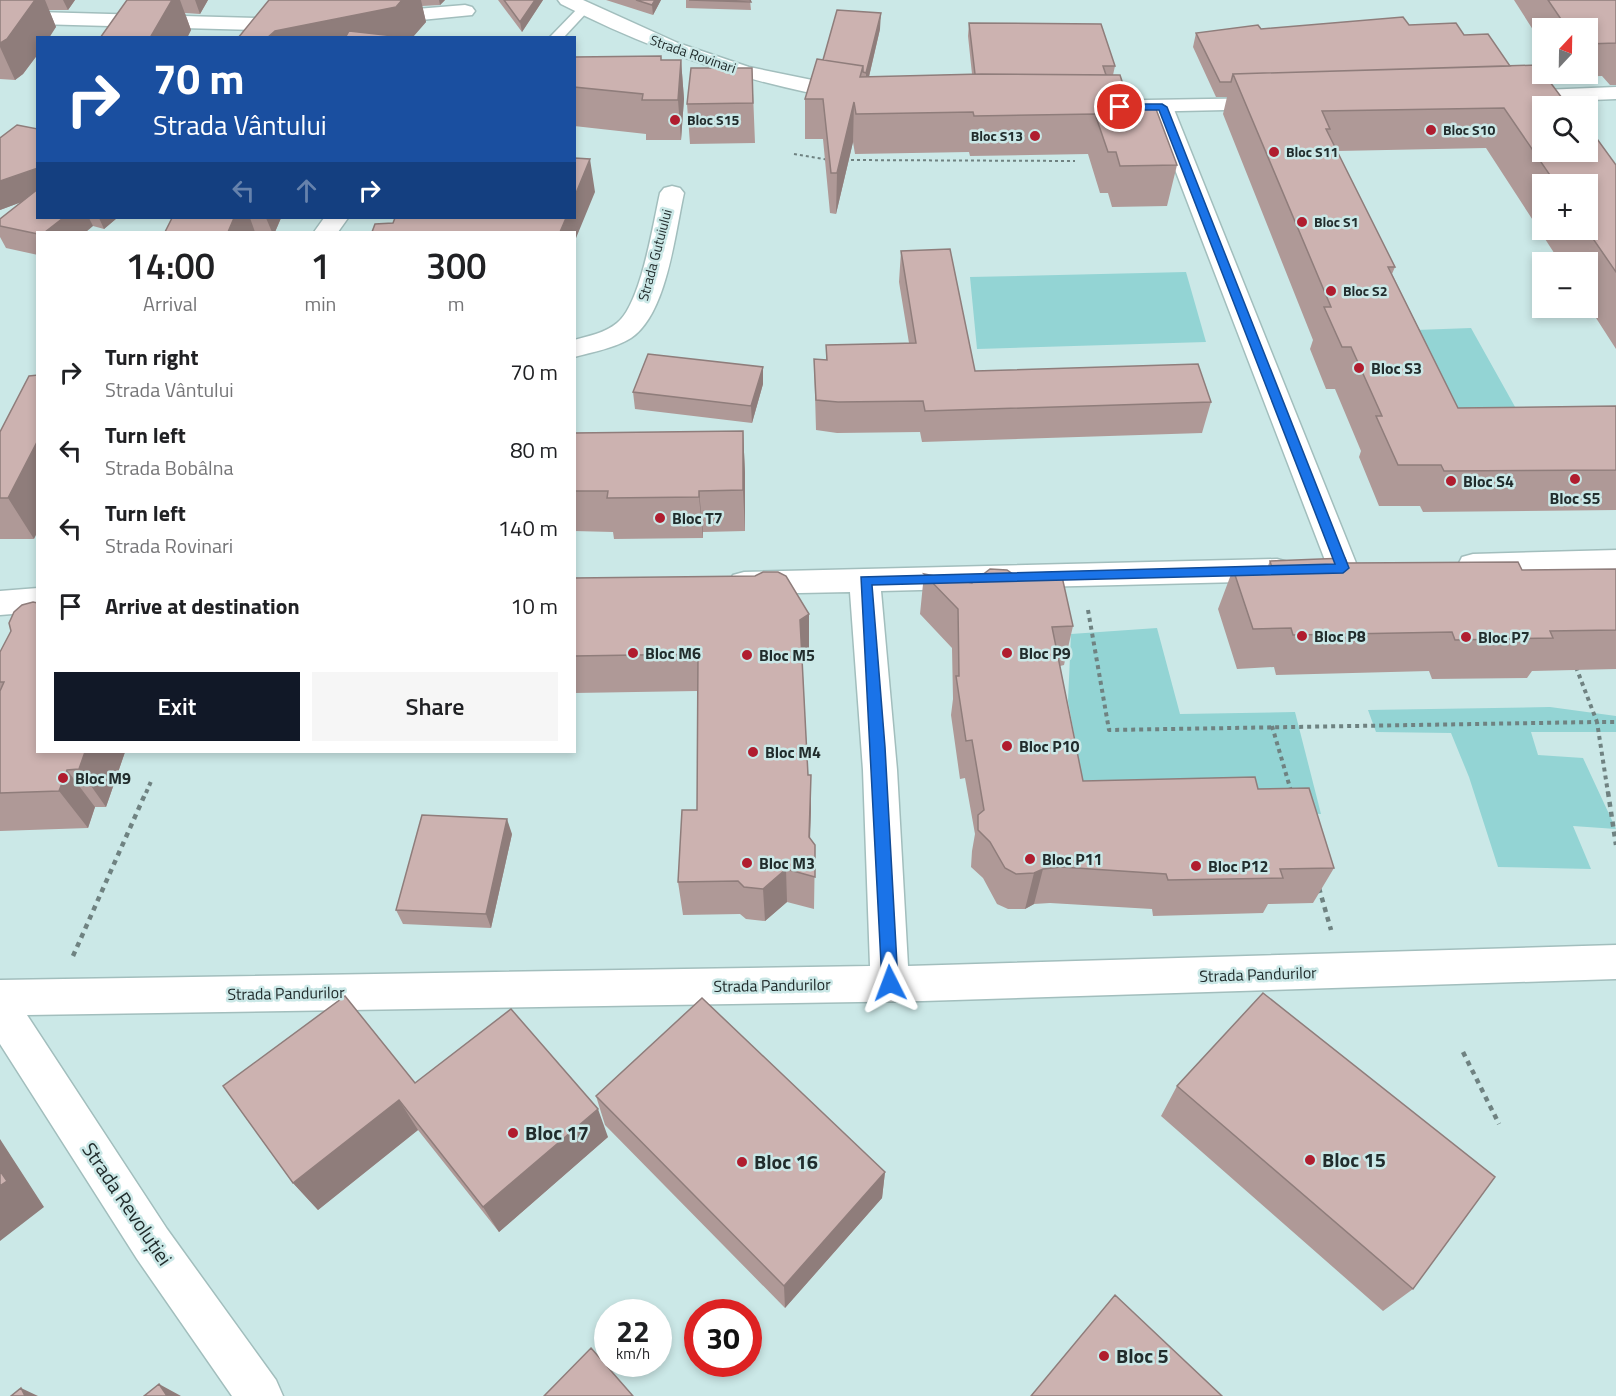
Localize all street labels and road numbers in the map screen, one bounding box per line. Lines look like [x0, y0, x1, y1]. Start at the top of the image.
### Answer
street label: Strada Rovinari [647, 29, 739, 78]
street label: Strada Gutuiului [632, 207, 677, 303]
street label: Strada Pandurilor [1199, 960, 1318, 988]
street label: Strada Pandurilor [713, 972, 831, 998]
street label: Strada Pandurilor [227, 980, 345, 1006]
street label: Strada Revoluției [75, 1136, 180, 1272]

